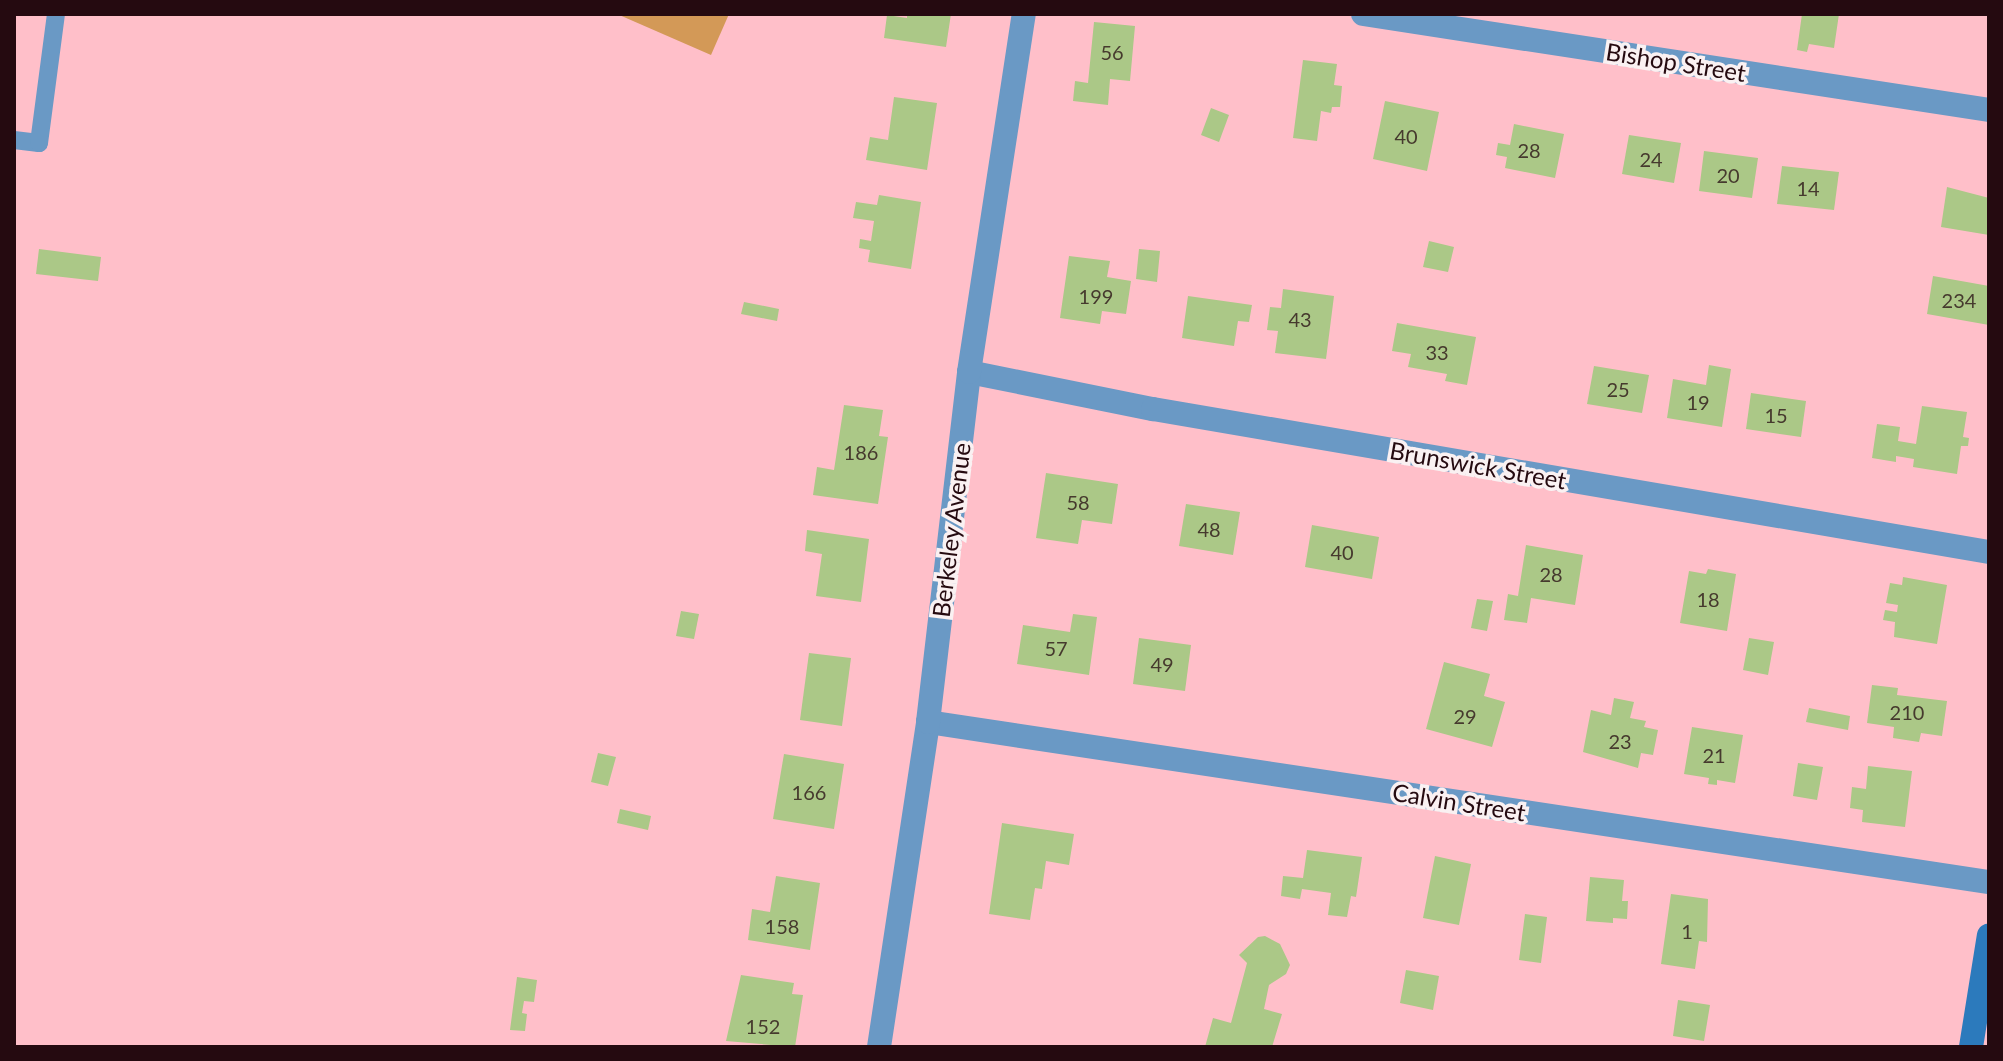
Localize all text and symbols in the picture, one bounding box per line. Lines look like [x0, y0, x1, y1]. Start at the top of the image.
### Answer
street label: Bishop Street [1604, 37, 1748, 87]
house number: 56 [1100, 40, 1124, 64]
house number: 40 [1394, 124, 1418, 148]
house number: 28 [1517, 138, 1541, 162]
house number: 24 [1639, 147, 1663, 171]
house number: 20 [1716, 163, 1740, 187]
house number: 14 [1796, 176, 1820, 200]
house number: 199 [1079, 284, 1113, 308]
house number: 234 [1942, 288, 1976, 312]
house number: 43 [1288, 307, 1312, 331]
house number: 33 [1425, 340, 1449, 364]
house number: 25 [1606, 377, 1630, 401]
house number: 19 [1686, 390, 1710, 414]
house number: 15 [1764, 403, 1788, 427]
street label: Brunswick Street [1387, 435, 1569, 495]
house number: 186 [844, 440, 878, 464]
street label: Berkeley Avenue [926, 440, 976, 620]
house number: 58 [1066, 490, 1090, 514]
house number: 48 [1197, 517, 1221, 541]
house number: 40 [1330, 540, 1354, 564]
house number: 28 [1539, 562, 1563, 586]
house number: 18 [1696, 587, 1720, 611]
house number: 57 [1044, 636, 1068, 660]
house number: 49 [1150, 652, 1174, 676]
house number: 210 [1890, 700, 1924, 724]
house number: 29 [1453, 704, 1477, 728]
house number: 23 [1608, 729, 1632, 753]
house number: 21 [1702, 743, 1726, 767]
street label: Calvin Street [1390, 777, 1528, 827]
house number: 166 [792, 780, 826, 804]
house number: 158 [765, 914, 799, 938]
house number: 1 [1681, 919, 1693, 943]
house number: 152 [746, 1014, 780, 1038]

